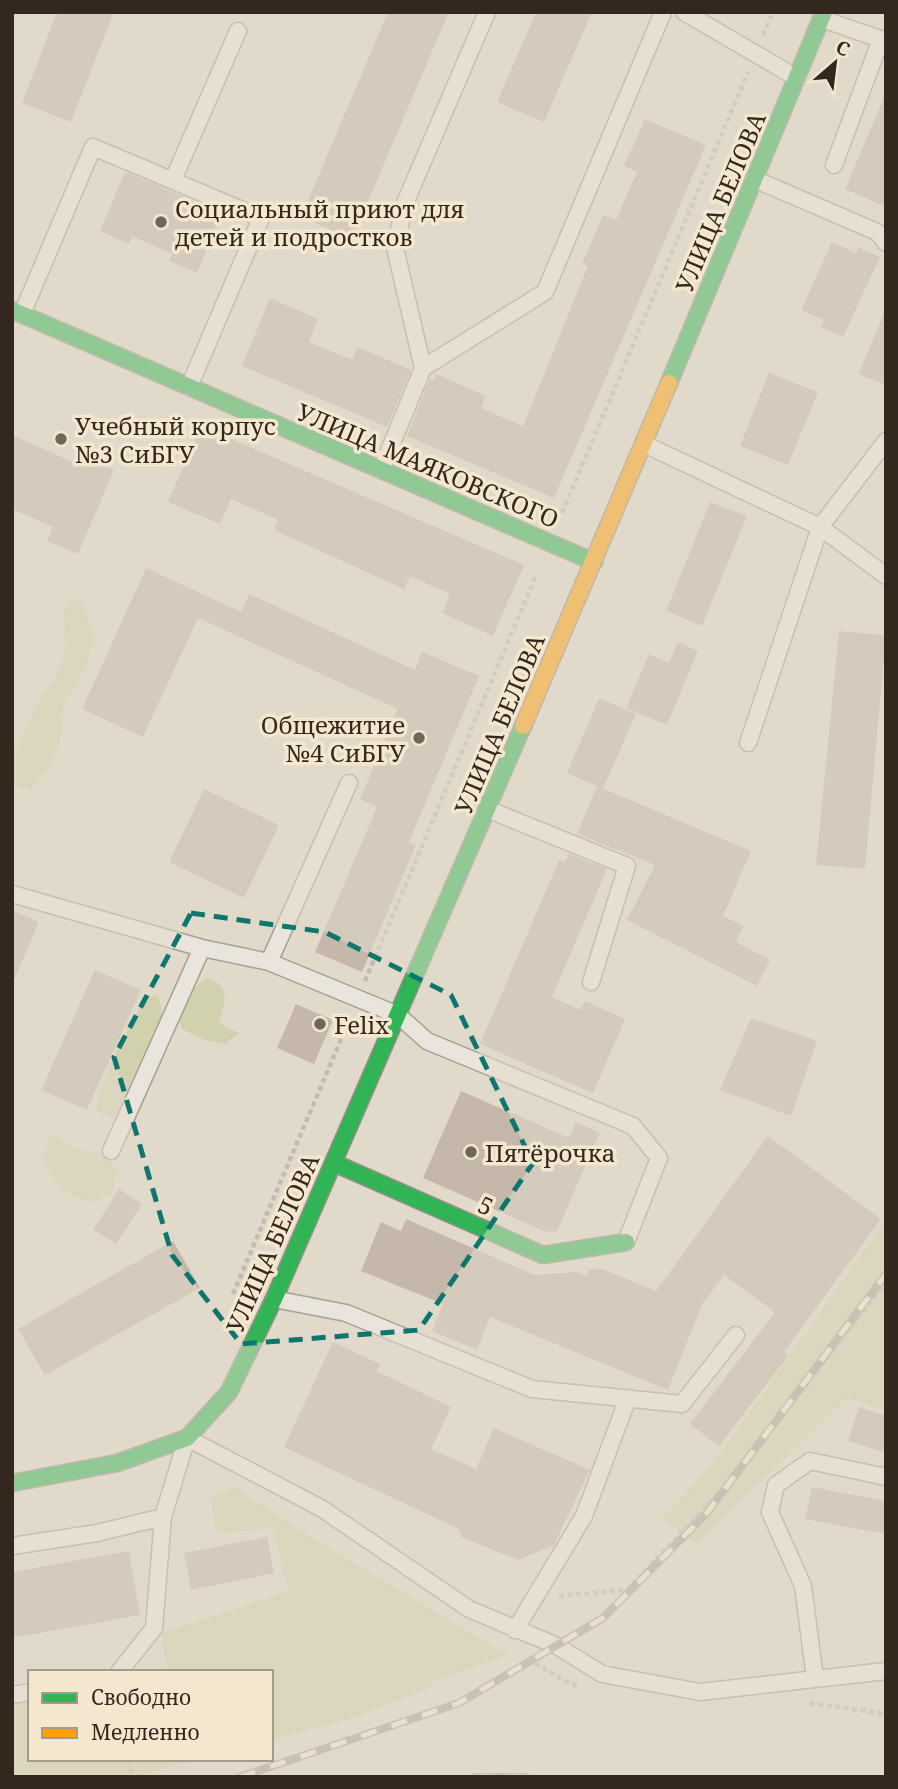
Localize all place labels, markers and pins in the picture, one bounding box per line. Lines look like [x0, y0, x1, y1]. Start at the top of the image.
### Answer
place label: Социальный приют для детей и подростков [175, 192, 464, 253]
marker: Социальный приют для детей и подростков [153, 214, 169, 230]
place label: Учебный корпус №3 СиБГУ [75, 409, 276, 470]
marker: Учебный корпус №3 СиБГУ [53, 431, 69, 447]
place label: Общежитие №4 СиБГУ [261, 708, 405, 769]
marker: Общежитие №4 СиБГУ [411, 730, 427, 746]
place label: Felix [334, 1008, 389, 1041]
marker: Felix [312, 1016, 328, 1032]
place label: Пятёрочка [485, 1136, 615, 1169]
marker: Пятёрочка [463, 1144, 479, 1160]

